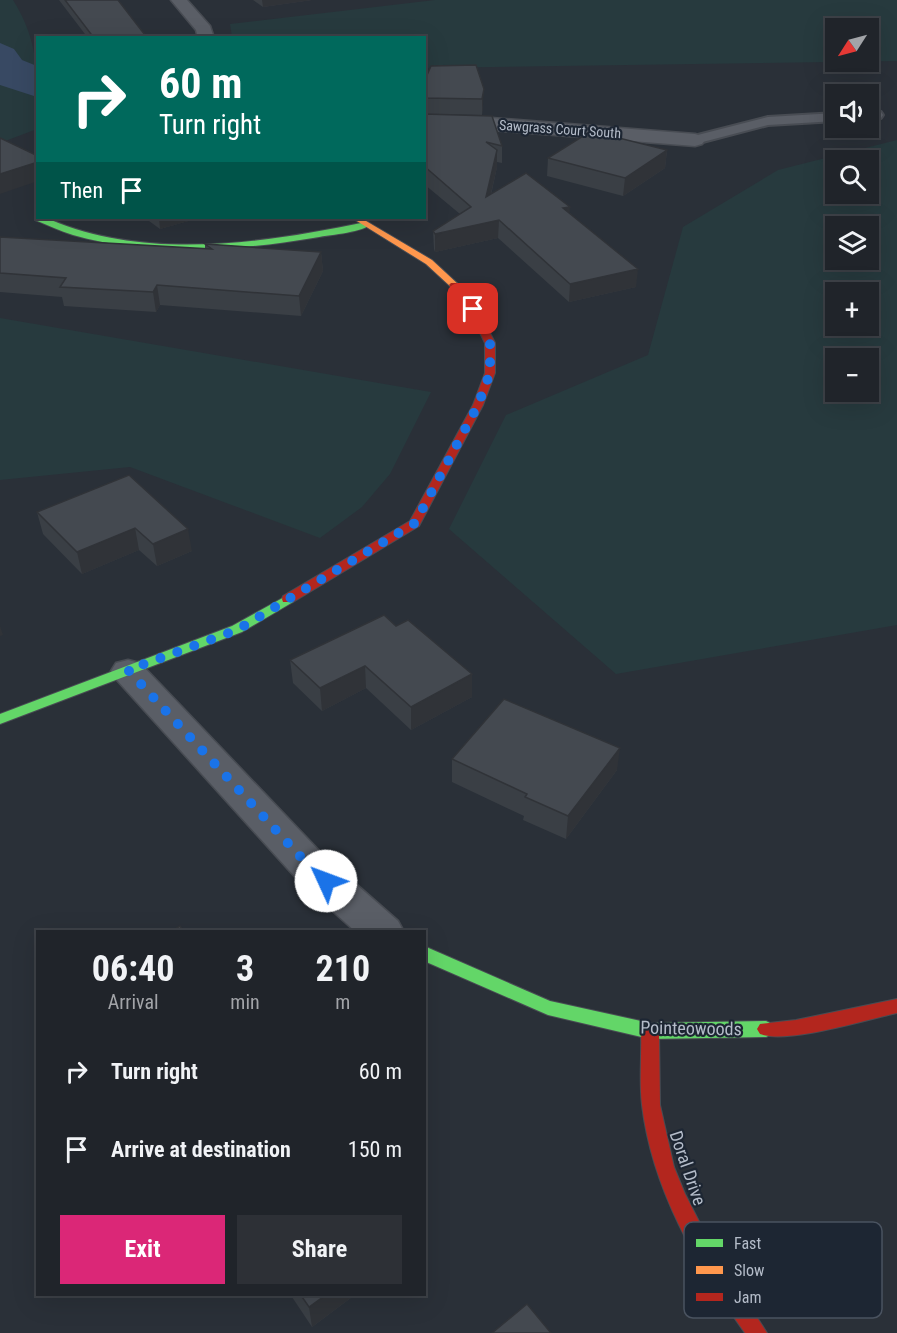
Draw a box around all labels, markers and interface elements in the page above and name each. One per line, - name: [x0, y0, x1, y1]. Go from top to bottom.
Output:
- north arrow: [825, 18, 879, 72]
- map controls: [825, 18, 879, 402]
- text: 60 m: [159, 59, 242, 108]
- icon: right: [60, 60, 138, 138]
- button: sound: [825, 84, 879, 138]
- text: Turn right: [159, 109, 261, 141]
- street label: Sawgrass Court South: [498, 117, 622, 141]
- button: search: [825, 150, 879, 204]
- icon: arrive: [115, 174, 148, 207]
- text: Then: [60, 178, 103, 203]
- button: layers: [825, 216, 879, 270]
- button: +: [825, 282, 879, 336]
- pin: [447, 283, 498, 334]
- icon: arrive: [456, 292, 489, 325]
- button: −: [825, 348, 879, 402]
- position arrow: [294, 849, 358, 913]
- text: 06:40: [92, 948, 174, 990]
- text: 3: [236, 948, 254, 990]
- text: 210: [316, 948, 370, 990]
- text: Arrival: [108, 990, 159, 1014]
- text: min: [230, 990, 260, 1014]
- text: m: [335, 990, 350, 1014]
- street label: Pointeowoods: [640, 1017, 742, 1039]
- icon: right: [60, 1055, 93, 1088]
- text: Turn right: [111, 1059, 198, 1084]
- text: 60 m: [359, 1059, 402, 1084]
- street label: Doral Drive: [665, 1128, 711, 1208]
- icon: arrive: [60, 1133, 93, 1166]
- text: Arrive at destination: [111, 1137, 291, 1162]
- text: 150 m: [348, 1137, 402, 1162]
- button: Exit: [60, 1215, 225, 1284]
- button: Share: [237, 1215, 402, 1284]
- legend: [684, 1222, 882, 1318]
- text: Fast: [734, 1234, 761, 1253]
- text: Slow: [734, 1261, 764, 1280]
- text: Jam: [734, 1288, 761, 1307]

